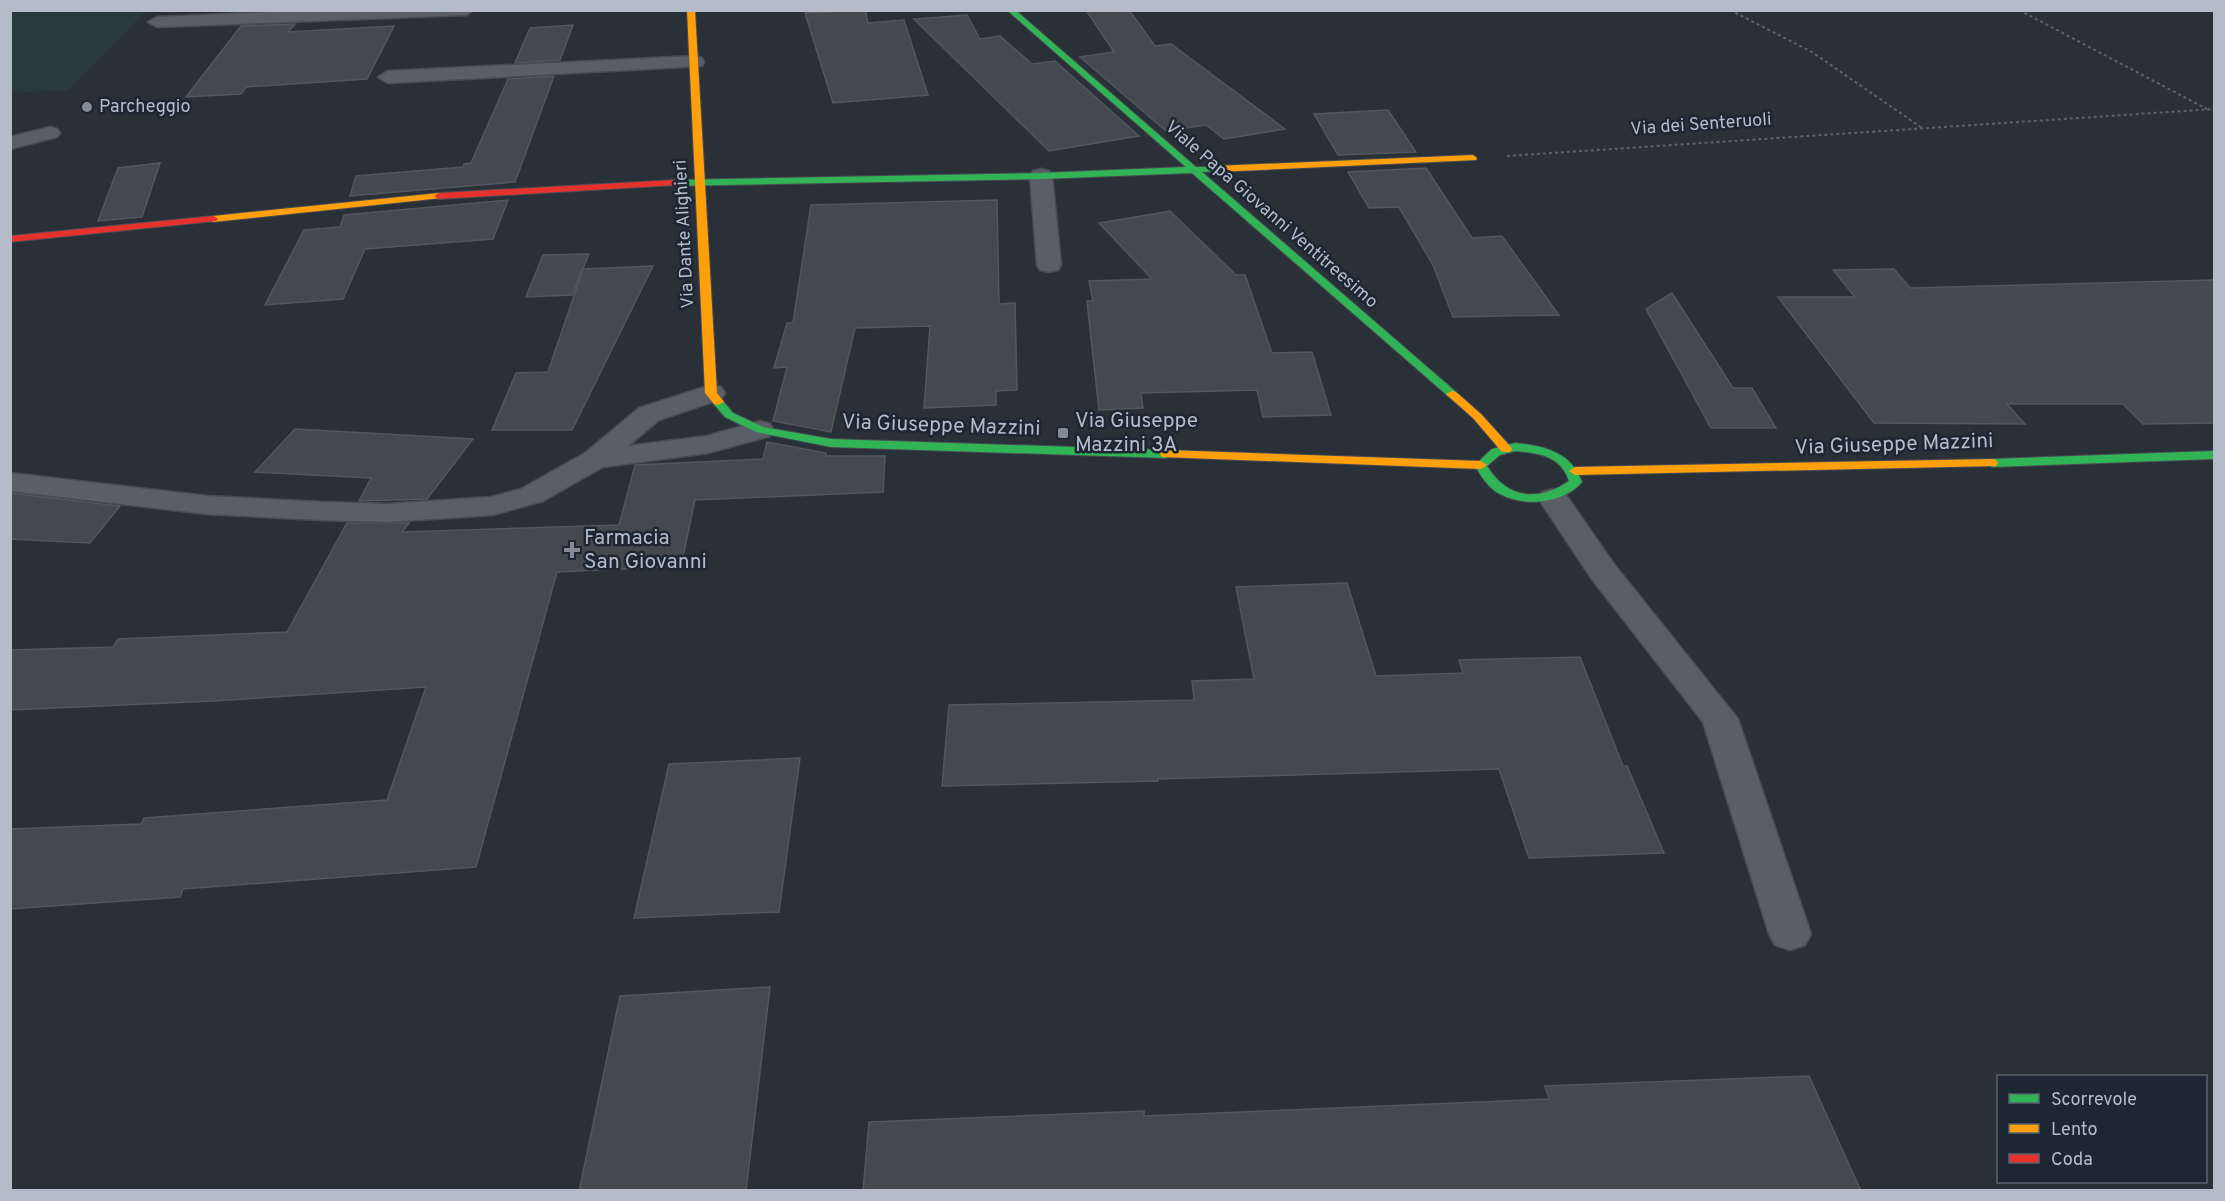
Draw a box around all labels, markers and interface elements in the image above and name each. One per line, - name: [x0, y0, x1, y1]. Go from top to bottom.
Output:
- place label: Parcheggio: [99, 96, 190, 119]
- marker: Parcheggio: [80, 100, 94, 114]
- street label: Via dei Senteruoli: [1630, 109, 1772, 141]
- street label: Viale Papa Giovanni Ventitreesimo: [1160, 116, 1382, 314]
- street label: Via Dante Alighieri: [670, 159, 700, 309]
- place label: Via Giuseppe Mazzini 3A: [1075, 408, 1198, 459]
- street label: Via Giuseppe Mazzini: [841, 409, 1041, 443]
- marker: Via Giuseppe Mazzini 3A: [1056, 426, 1070, 440]
- street label: Via Giuseppe Mazzini: [1794, 428, 1994, 462]
- place label: Farmacia San Giovanni: [584, 525, 707, 576]
- marker: Farmacia San Giovanni: [565, 543, 579, 557]
- legend: [1997, 1075, 2207, 1183]
- text: Scorrevole: [2051, 1089, 2137, 1112]
- text: Lento: [2051, 1119, 2097, 1142]
- text: Coda: [2051, 1149, 2093, 1172]

